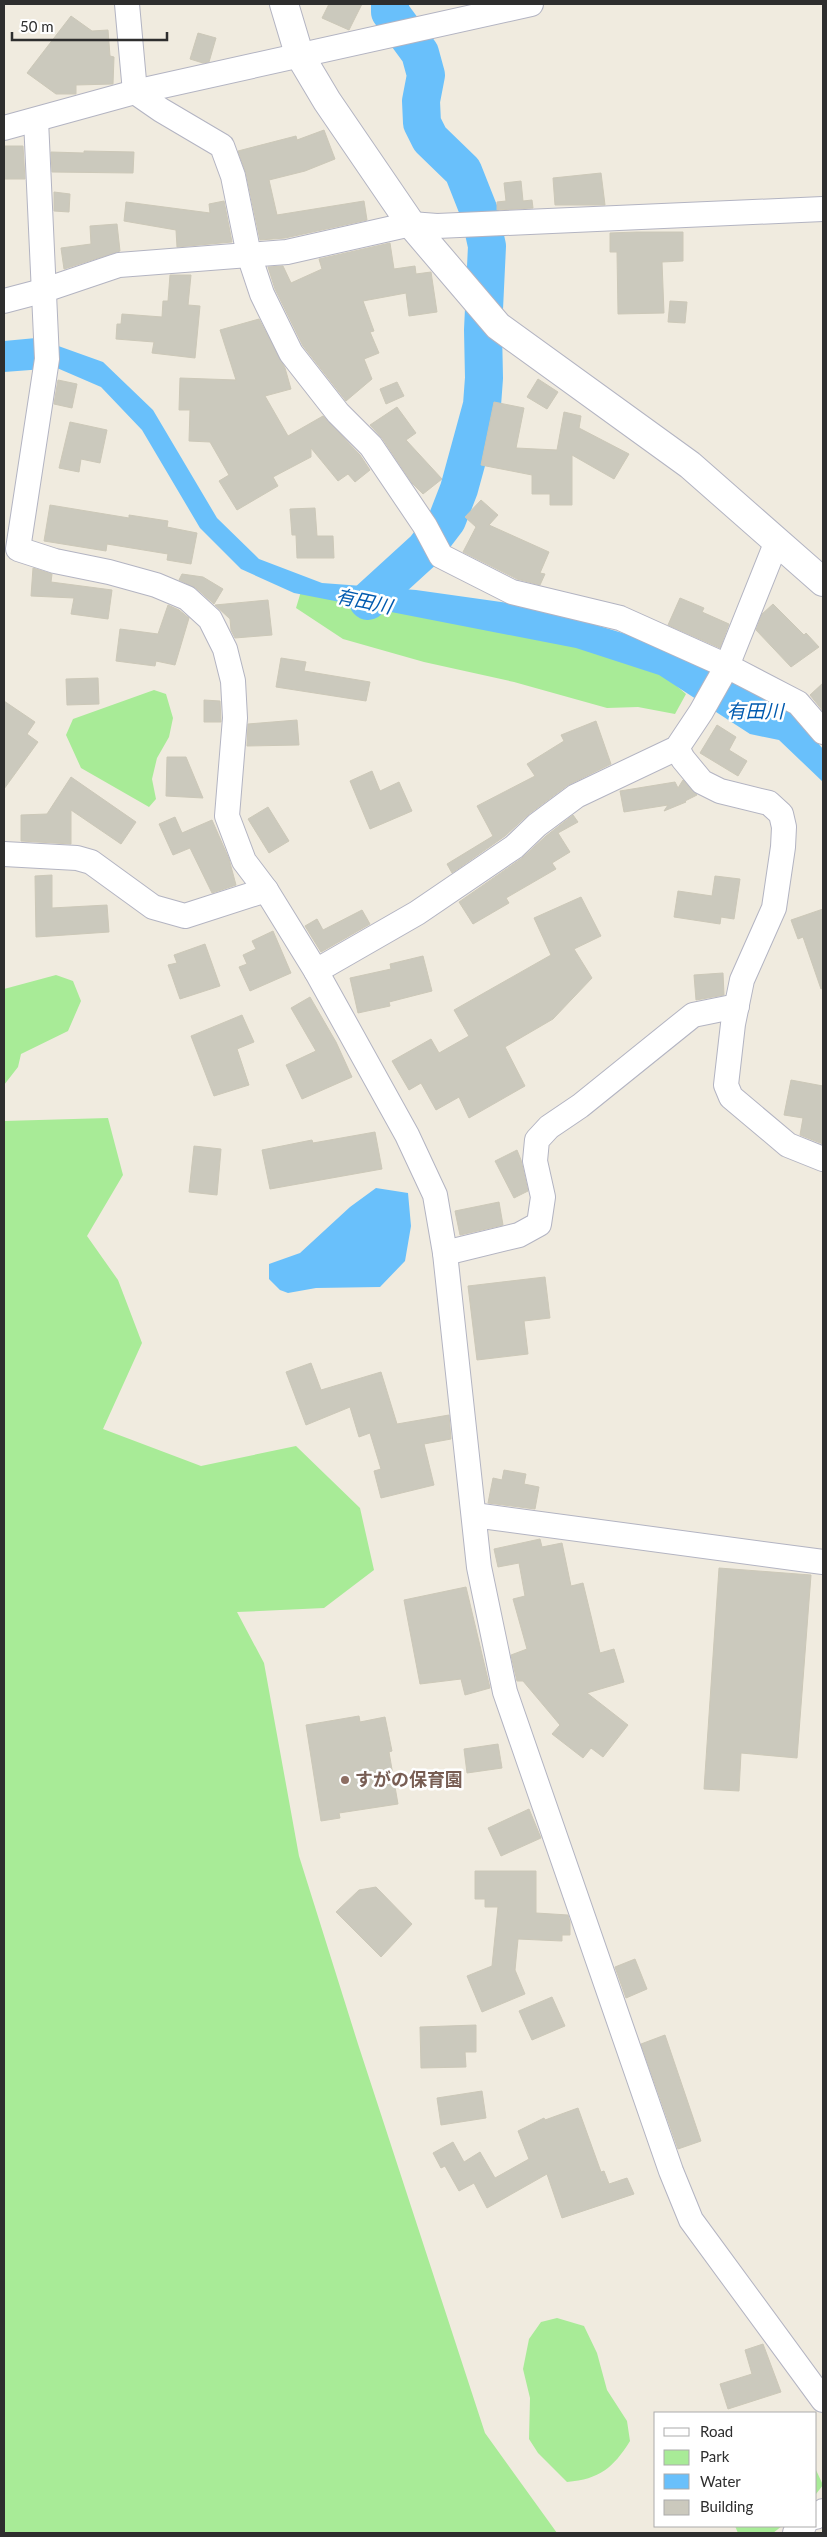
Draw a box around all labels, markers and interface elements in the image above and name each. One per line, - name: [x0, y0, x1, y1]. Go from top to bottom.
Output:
- scale bar: [12, 10, 168, 42]
- text: 50 m: [20, 17, 54, 35]
- water label: 有田川: [334, 583, 396, 618]
- water label: 有田川: [726, 699, 785, 722]
- place label: すがの保育園: [355, 1768, 463, 1790]
- marker: すがの保育園: [339, 1774, 351, 1786]
- legend: [654, 2412, 817, 2527]
- text: Road: [700, 2422, 733, 2440]
- text: Park: [700, 2447, 730, 2465]
- text: Water: [700, 2472, 741, 2490]
- text: Building: [700, 2497, 753, 2515]

